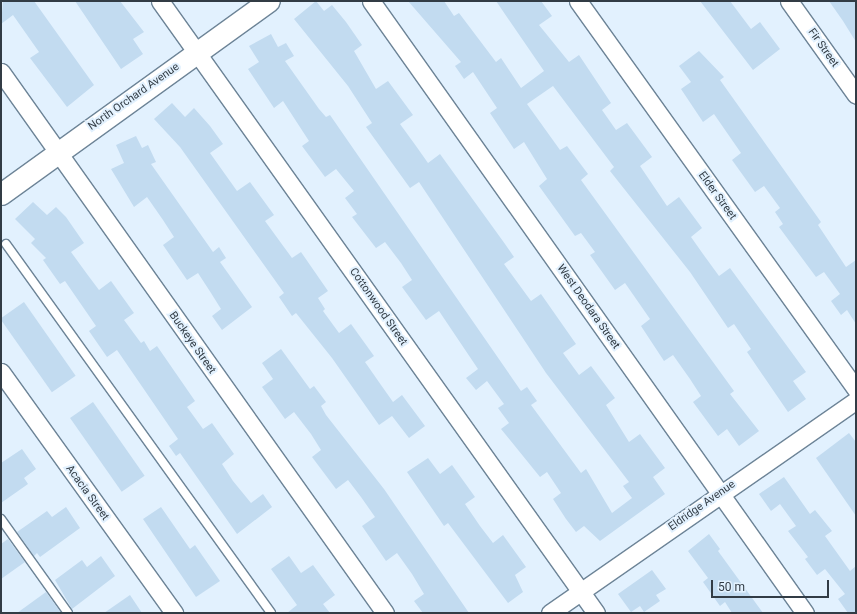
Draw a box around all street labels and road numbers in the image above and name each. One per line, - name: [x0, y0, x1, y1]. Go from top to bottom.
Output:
- street label: Fir Street: [805, 26, 841, 70]
- street label: North Orchard Avenue: [86, 61, 182, 133]
- street label: Elder Street: [695, 169, 739, 223]
- street label: West Deodara Street: [554, 262, 622, 352]
- street label: Cottonwood Street: [346, 266, 410, 348]
- street label: Buckeye Street: [166, 309, 218, 377]
- street label: Acacia Street: [63, 463, 111, 523]
- street label: Eldridge Avenue: [666, 478, 738, 534]

